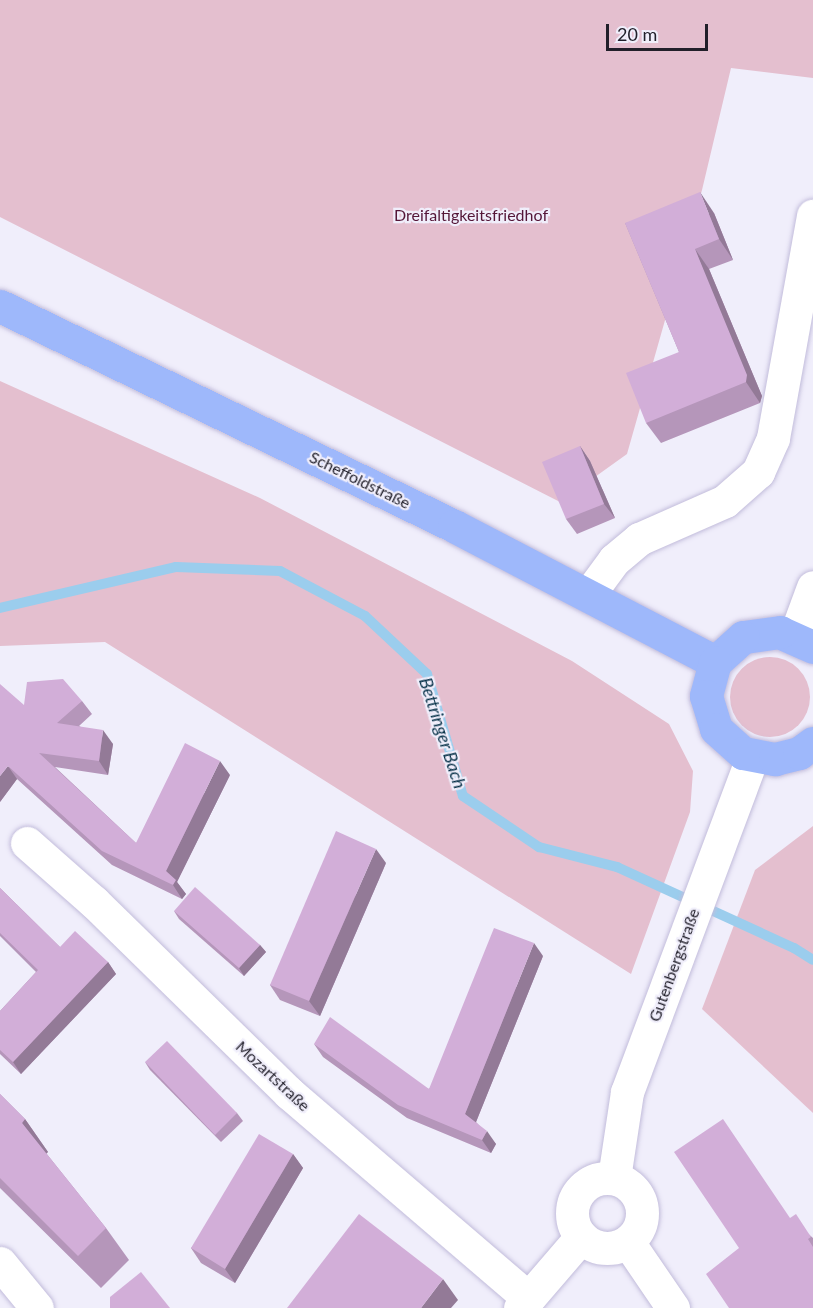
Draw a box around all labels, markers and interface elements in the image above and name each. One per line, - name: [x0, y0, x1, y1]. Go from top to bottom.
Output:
- scale bar: [609, 12, 711, 50]
- text: 20 m: [617, 23, 657, 45]
- park label: Dreifaltigkeitsfriedhof: [394, 205, 548, 225]
- street label: Scheffoldstraße: [306, 447, 414, 513]
- water label: Bettringer Bach: [415, 675, 471, 791]
- street label: Gutenbergstraße: [645, 906, 703, 1024]
- street label: Mozartstraße: [232, 1037, 314, 1115]

